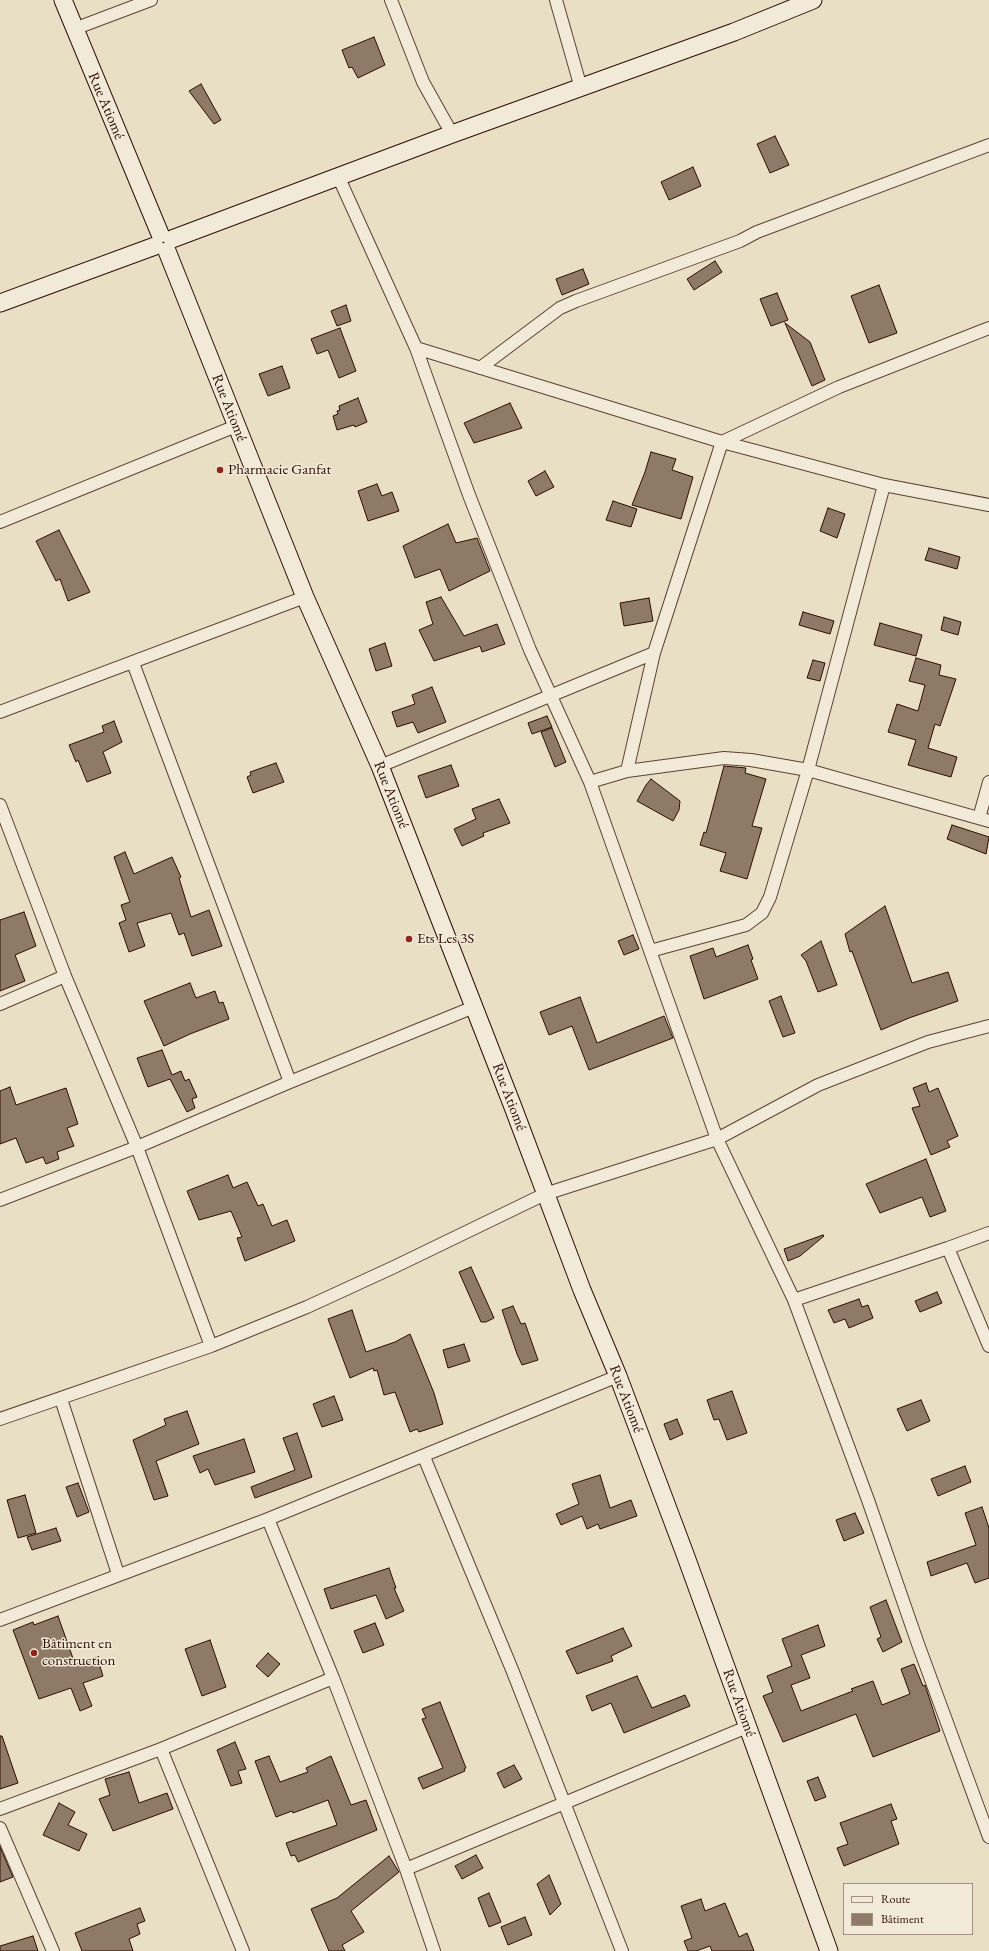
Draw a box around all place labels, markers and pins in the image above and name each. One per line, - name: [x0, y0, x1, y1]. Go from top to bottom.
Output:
- place label: Pharmacie Ganfat: [228, 461, 331, 479]
- marker: Pharmacie Ganfat: [215, 465, 225, 475]
- place label: Ets Les 3S: [417, 930, 474, 948]
- marker: Ets Les 3S: [404, 934, 414, 944]
- place label: Bâtiment en construction: [42, 1635, 115, 1670]
- marker: Bâtiment en construction: [29, 1648, 39, 1658]

